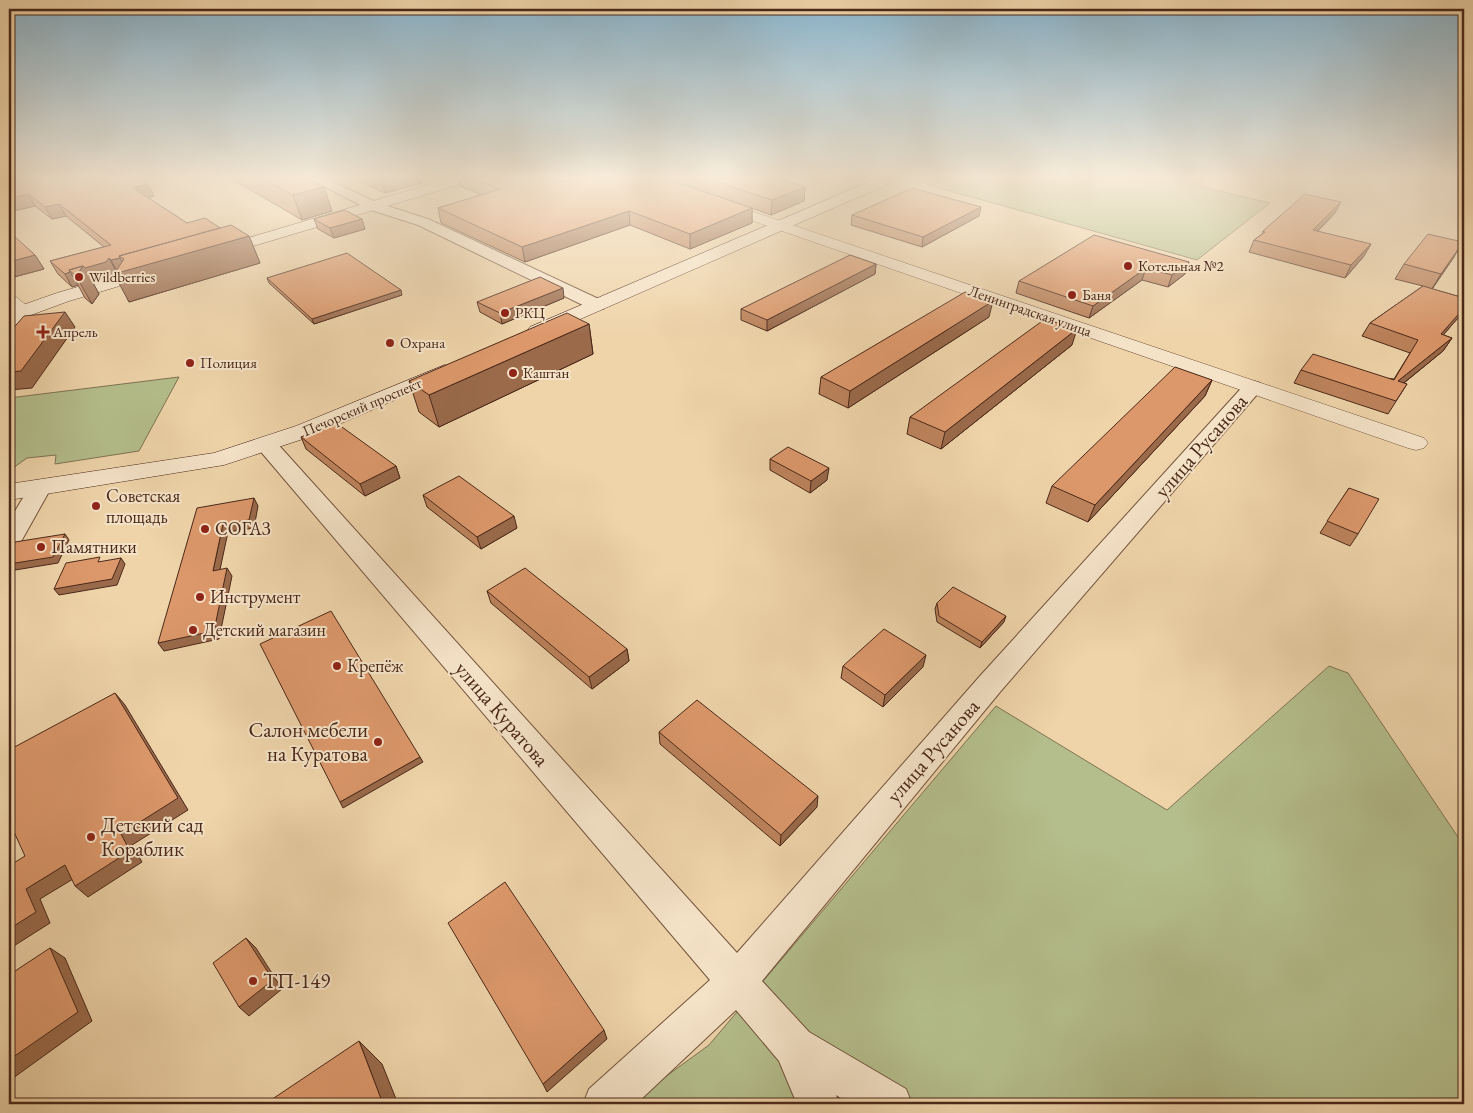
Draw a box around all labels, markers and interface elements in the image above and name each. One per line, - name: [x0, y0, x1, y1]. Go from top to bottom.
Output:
- place label: Котельная №2: [1138, 256, 1225, 275]
- marker: Котельная №2: [1122, 260, 1134, 272]
- place label: Wildberries: [89, 267, 155, 286]
- marker: Wildberries: [73, 271, 85, 283]
- street label: Ленинградская улица: [966, 281, 1094, 341]
- place label: Баня: [1082, 285, 1112, 304]
- marker: Баня: [1066, 289, 1078, 301]
- place label: РКЦ: [515, 303, 545, 322]
- marker: РКЦ: [499, 307, 511, 319]
- place label: Апрель: [52, 322, 98, 341]
- marker: Апрель: [37, 326, 49, 338]
- place label: Охрана: [400, 333, 445, 352]
- marker: Охрана: [384, 337, 396, 349]
- place label: Полиция: [200, 353, 257, 372]
- marker: Полиция: [184, 357, 196, 369]
- place label: Каштан: [523, 363, 569, 382]
- marker: Каштан: [507, 367, 519, 379]
- street label: Печорский проспект: [299, 373, 424, 440]
- street label: улица Русанова: [1148, 388, 1253, 503]
- place label: Советская площадь: [106, 484, 180, 528]
- marker: Советская площадь: [90, 500, 102, 512]
- place label: СОГАЗ: [215, 517, 271, 540]
- marker: СОГАЗ: [199, 523, 211, 535]
- place label: Памятники: [51, 535, 137, 558]
- marker: Памятники: [35, 541, 47, 553]
- place label: Инструмент: [210, 585, 301, 608]
- marker: Инструмент: [194, 591, 206, 603]
- place label: Детский магазин: [203, 618, 326, 641]
- marker: Детский магазин: [187, 624, 199, 636]
- place label: Крепёж: [347, 654, 404, 677]
- street label: улица Куратова: [449, 656, 556, 772]
- marker: Крепёж: [331, 660, 343, 672]
- street label: улица Русанова: [880, 693, 985, 808]
- place label: Салон мебели на Куратова: [248, 716, 369, 767]
- marker: Салон мебели на Куратова: [372, 736, 384, 748]
- place label: Детский сад Кораблик: [101, 811, 204, 862]
- marker: Детский сад Кораблик: [85, 831, 97, 843]
- place label: ТП-149: [263, 967, 330, 994]
- marker: ТП-149: [247, 975, 259, 987]

